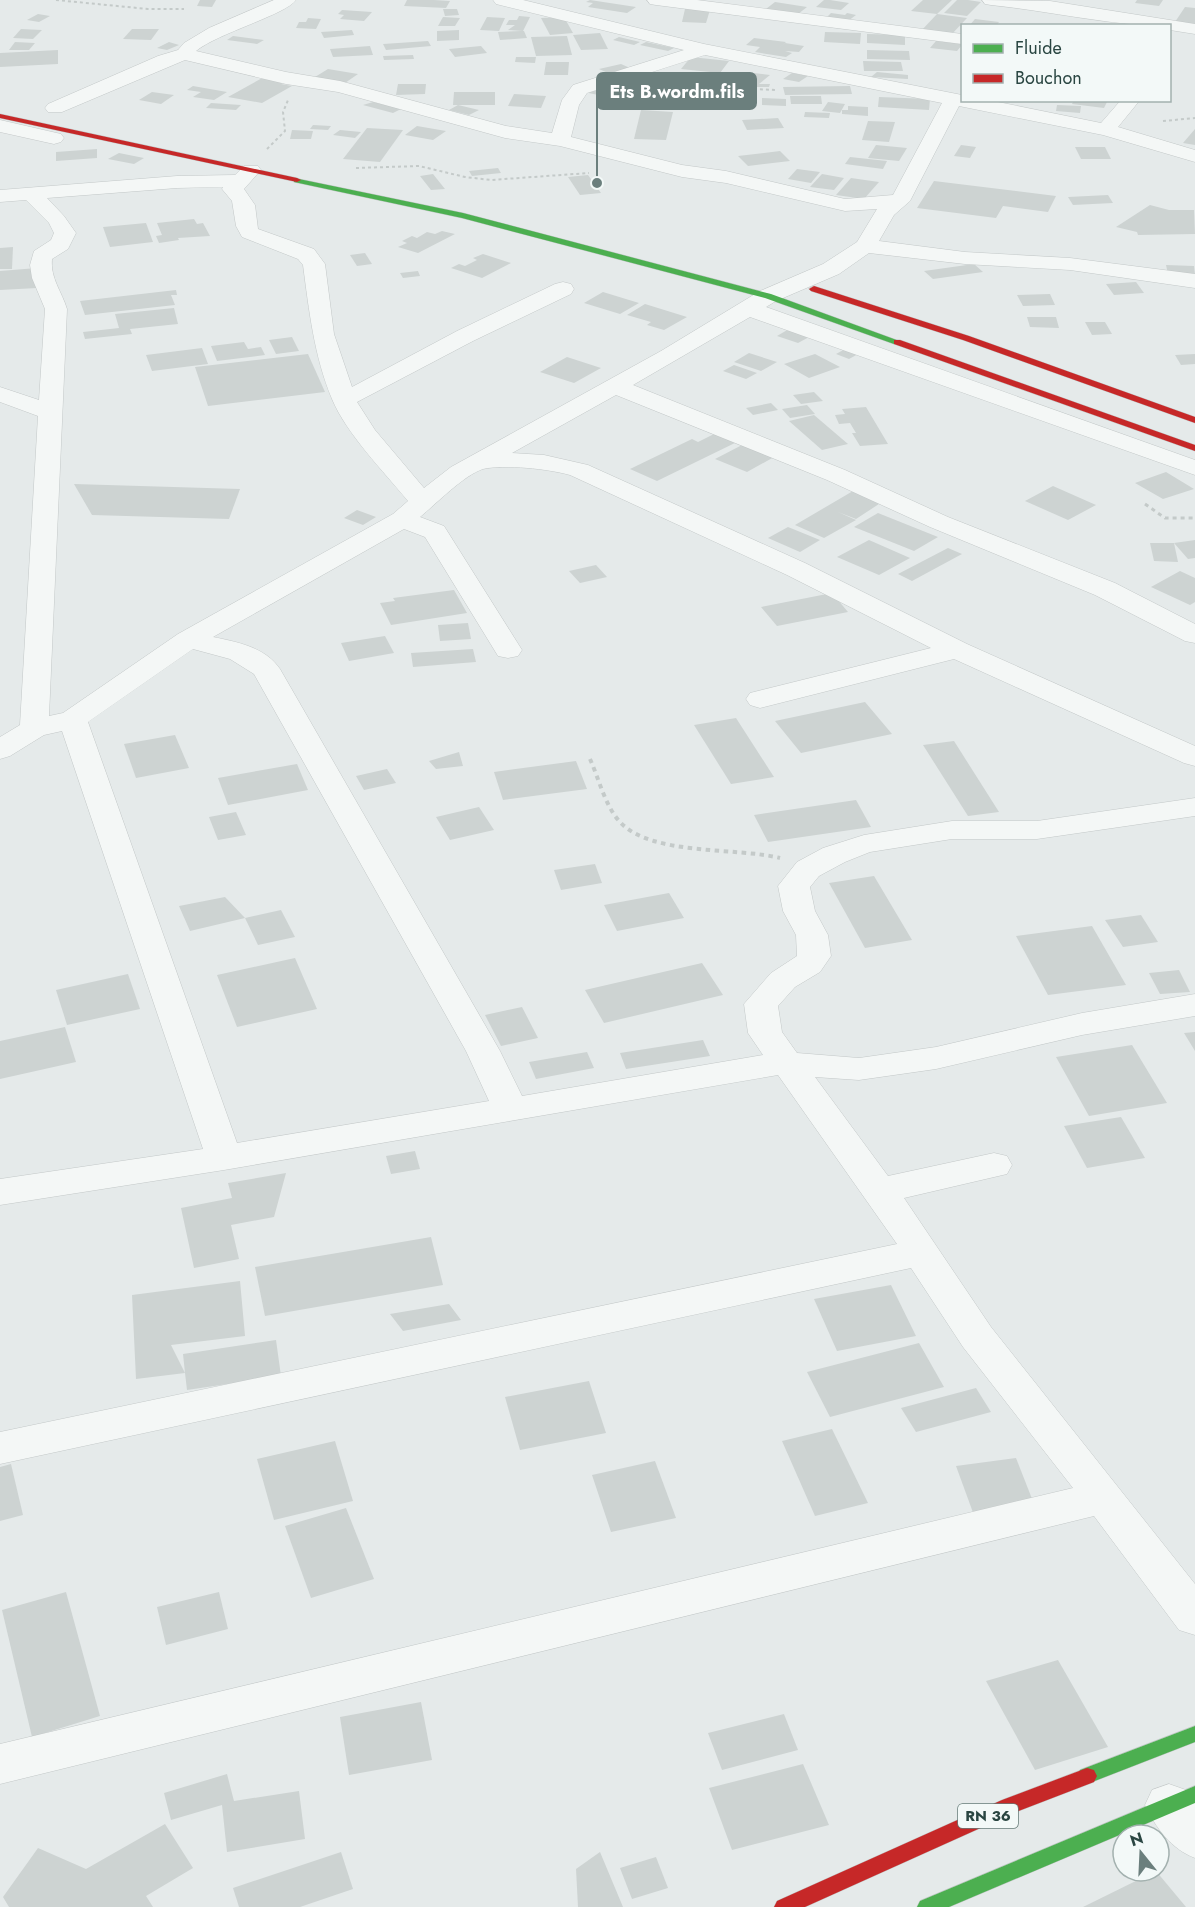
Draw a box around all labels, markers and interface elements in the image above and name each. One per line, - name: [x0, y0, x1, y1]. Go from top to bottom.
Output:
- legend: [961, 24, 1171, 102]
- text: Fluide: [1015, 35, 1062, 61]
- text: Bouchon: [1015, 65, 1082, 91]
- callout: Ets B.wordm.fils: [597, 73, 756, 109]
- text: Ets B.wordm.fils: [610, 79, 745, 105]
- road number: RN 36: [958, 1804, 1018, 1828]
- north arrow: [1111, 1823, 1171, 1883]
- text: N: [1127, 1826, 1146, 1852]

